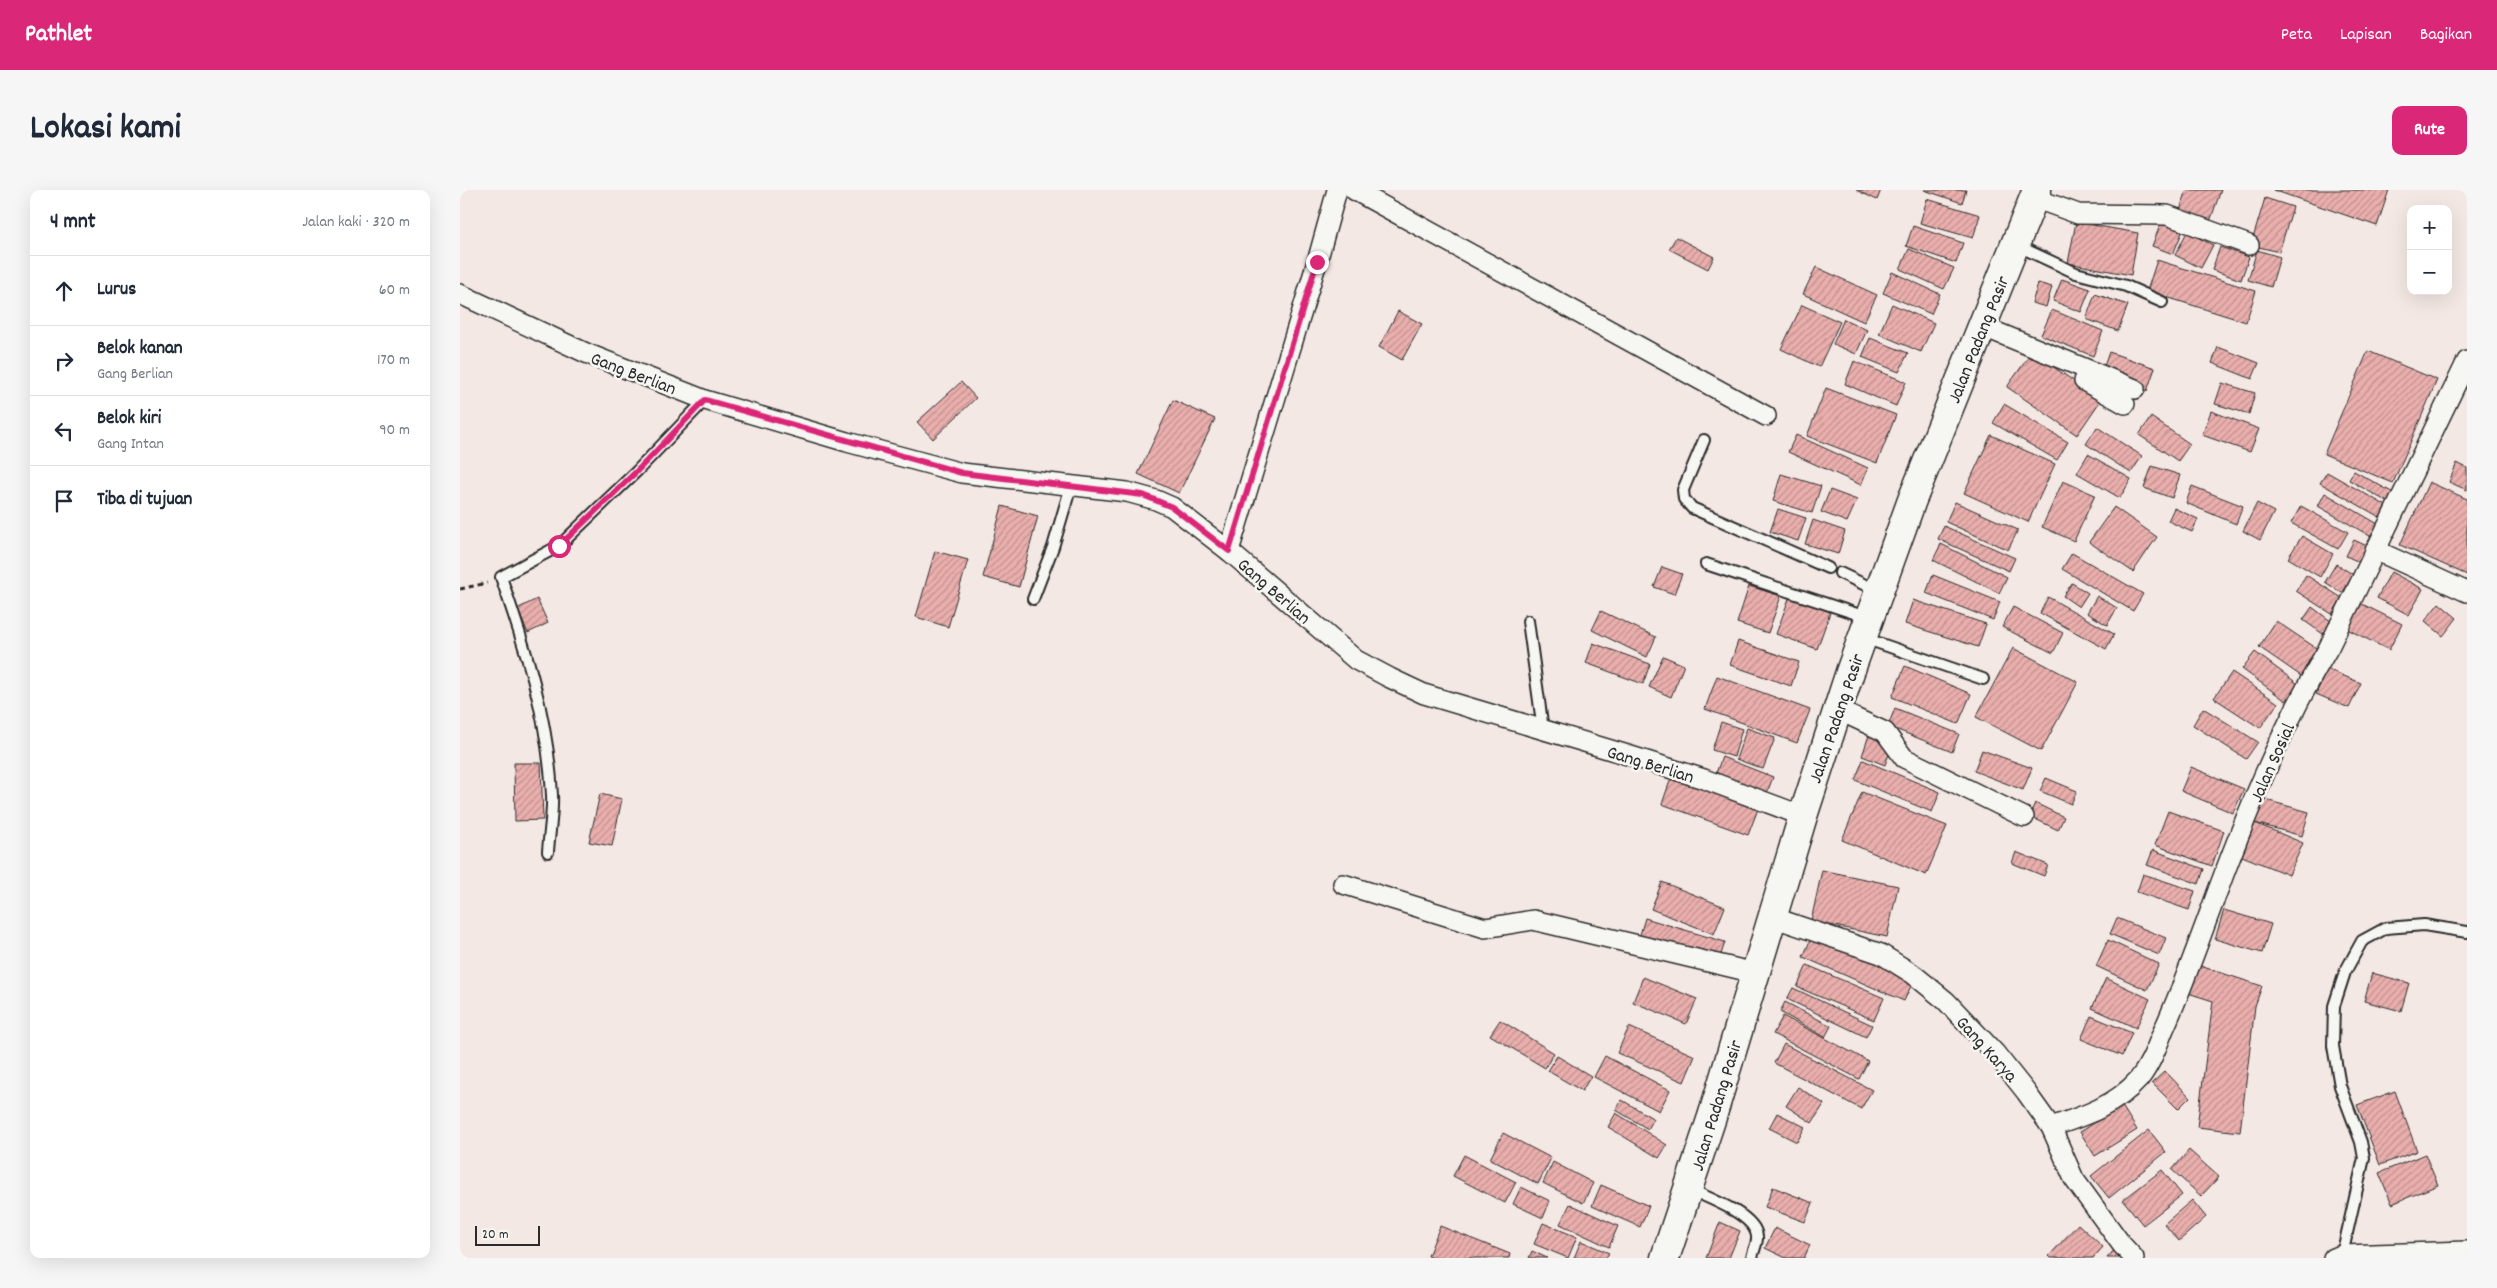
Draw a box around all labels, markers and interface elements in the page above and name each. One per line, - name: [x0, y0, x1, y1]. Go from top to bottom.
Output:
- text: Pathlet: [25, 18, 92, 52]
- text: Peta: [2281, 23, 2312, 48]
- text: Lapisan: [2340, 23, 2392, 48]
- text: Bagikan: [2420, 23, 2472, 48]
- text: Lokasi kami: [30, 105, 181, 155]
- button: Rute: [2392, 106, 2467, 155]
- map controls: [2407, 205, 2452, 295]
- button: +: [2407, 205, 2452, 250]
- text: 4 mnt: [50, 208, 95, 238]
- text: Jalan kaki · 320 m: [302, 211, 410, 234]
- button: −: [2407, 250, 2452, 295]
- route end: [1306, 251, 1329, 274]
- street label: Jalan Padang Pasir: [1942, 273, 2018, 408]
- icon: ahead: [50, 277, 78, 305]
- text: Lurus: [97, 277, 136, 304]
- text: 60 m: [379, 279, 410, 302]
- text: Belok kanan: [97, 336, 183, 363]
- icon: right: [50, 347, 78, 375]
- street label: Gang Berlian: [586, 347, 680, 404]
- text: 170 m: [377, 349, 410, 372]
- text: Gang Berlian: [97, 363, 173, 386]
- text: Belok kiri: [97, 406, 161, 433]
- icon: left: [50, 417, 78, 445]
- text: 90 m: [379, 419, 410, 442]
- text: Gang Intan: [97, 433, 164, 456]
- icon: arrive: [50, 487, 78, 515]
- text: Tiba di tujuan: [97, 487, 192, 514]
- route start: [548, 535, 571, 558]
- street label: Gang Berlian: [1230, 553, 1316, 632]
- street label: Jalan Padang Pasir: [1804, 651, 1873, 787]
- street label: Jalan Sosial: [2245, 719, 2304, 807]
- street label: Gang Berlian: [1603, 740, 1697, 792]
- street label: Gang Karya: [1948, 1011, 2023, 1090]
- street label: Jalan Padang Pasir: [1686, 1037, 1751, 1175]
- scale bar: [475, 1223, 540, 1246]
- text: 20 m: [482, 1225, 509, 1245]

